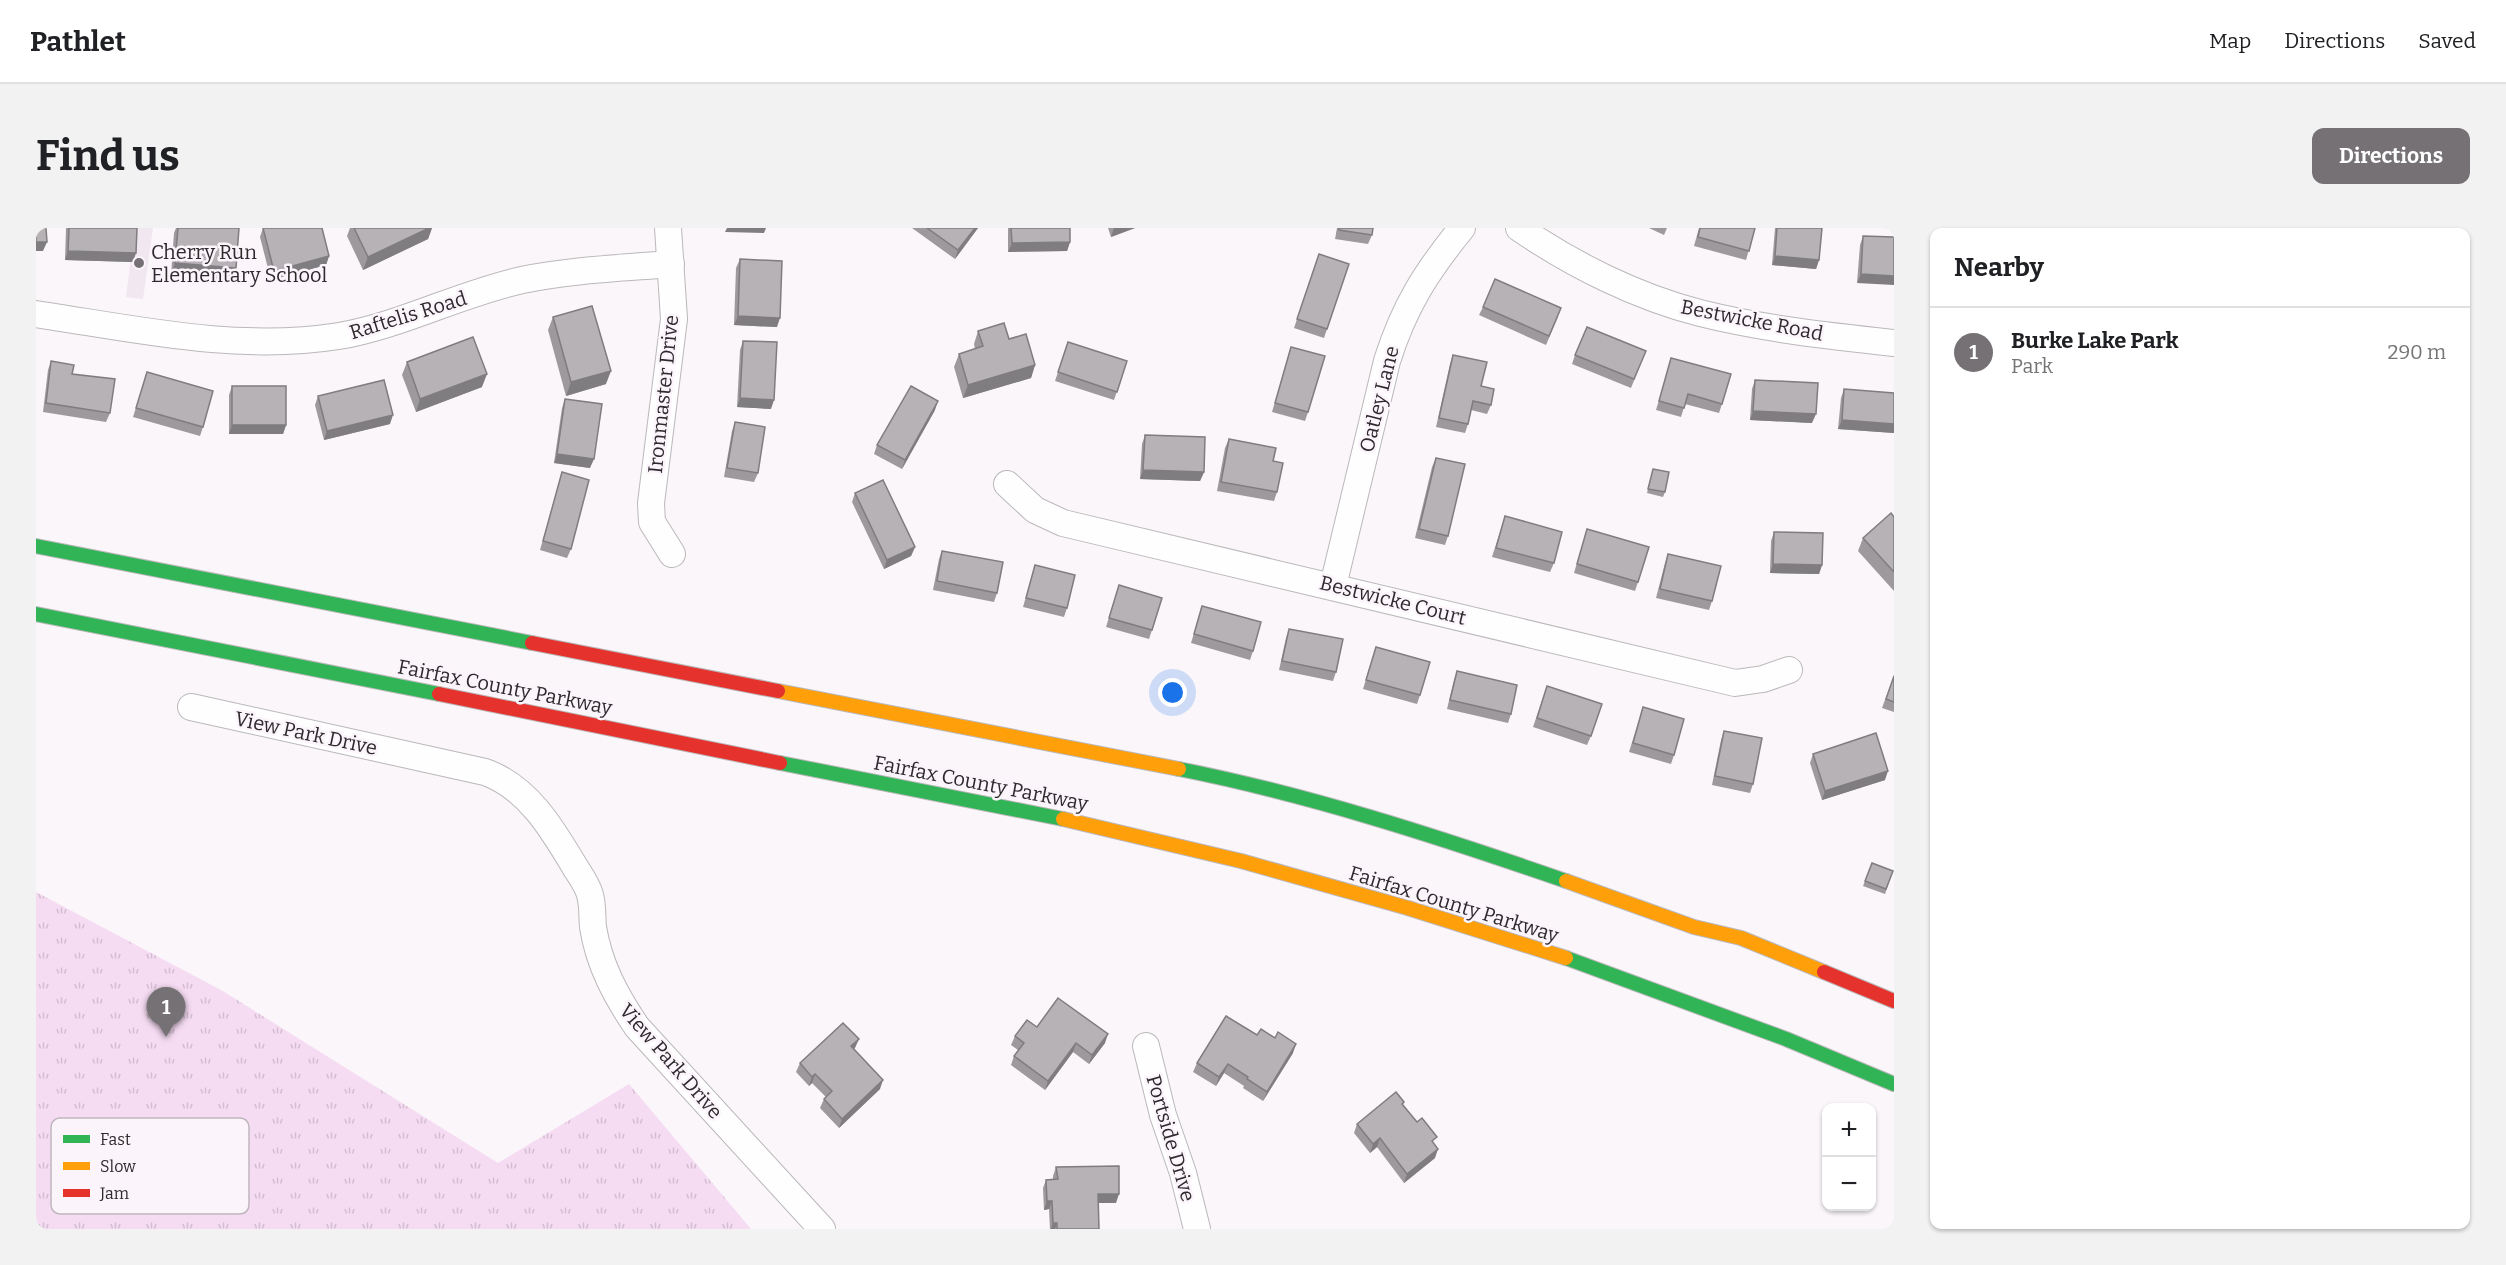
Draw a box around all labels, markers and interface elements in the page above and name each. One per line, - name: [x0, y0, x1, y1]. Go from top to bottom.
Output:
- text: Pathlet: [30, 25, 126, 58]
- text: Map: [2209, 28, 2251, 54]
- text: Directions: [2284, 28, 2385, 54]
- text: Saved: [2418, 28, 2476, 54]
- button: Directions: [2312, 128, 2470, 184]
- text: Find us: [36, 131, 180, 181]
- place label: Cherry Run Elementary School: [151, 240, 328, 287]
- text: Nearby: [1954, 252, 2044, 283]
- marker: Cherry Run Elementary School: [132, 256, 146, 270]
- street label: Raftelis Road: [347, 286, 470, 344]
- street label: Bestwicke Road: [1679, 294, 1825, 346]
- street label: Ironmaster Drive: [643, 314, 683, 474]
- text: Burke Lake Park: [2011, 327, 2179, 354]
- text: 1: [1969, 340, 1978, 364]
- text: 290 m: [2388, 340, 2446, 364]
- street label: Oatley Lane: [1354, 343, 1404, 455]
- text: Park: [2011, 354, 2053, 378]
- street label: Bestwicke Court: [1317, 570, 1469, 630]
- street label: Fairfax County Parkway: [396, 654, 615, 720]
- your location: [1158, 678, 1187, 707]
- street label: View Park Drive: [233, 706, 379, 760]
- street label: Fairfax County Parkway: [872, 750, 1091, 816]
- street label: Fairfax County Parkway: [1346, 861, 1562, 947]
- pin: 1: [146, 988, 186, 1037]
- street label: View Park Drive: [614, 998, 728, 1124]
- street label: Portside Drive: [1141, 1072, 1201, 1204]
- map controls: [1822, 1103, 1876, 1211]
- button: +: [1822, 1103, 1876, 1157]
- legend: [51, 1118, 249, 1214]
- text: Fast: [100, 1130, 131, 1149]
- text: Slow: [100, 1157, 136, 1176]
- button: −: [1822, 1157, 1876, 1211]
- text: Jam: [99, 1184, 129, 1203]

